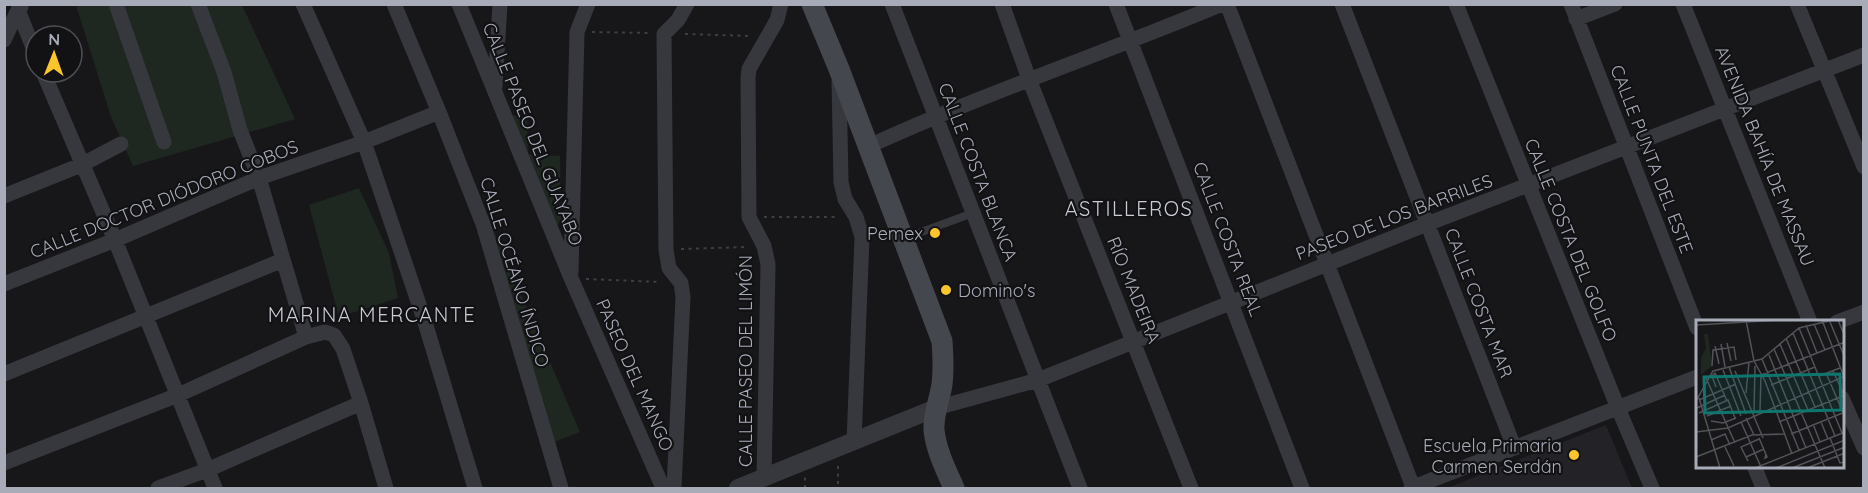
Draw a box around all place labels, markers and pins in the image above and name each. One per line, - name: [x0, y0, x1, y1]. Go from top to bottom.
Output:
- place label: Pemex: [867, 222, 923, 245]
- marker: Pemex: [928, 226, 942, 240]
- place label: Domino's: [958, 279, 1035, 302]
- marker: Domino's: [939, 283, 953, 297]
- place label: Escuela Primaria Carmen Serdán: [1423, 434, 1562, 478]
- marker: Escuela Primaria Carmen Serdán: [1567, 448, 1581, 462]

